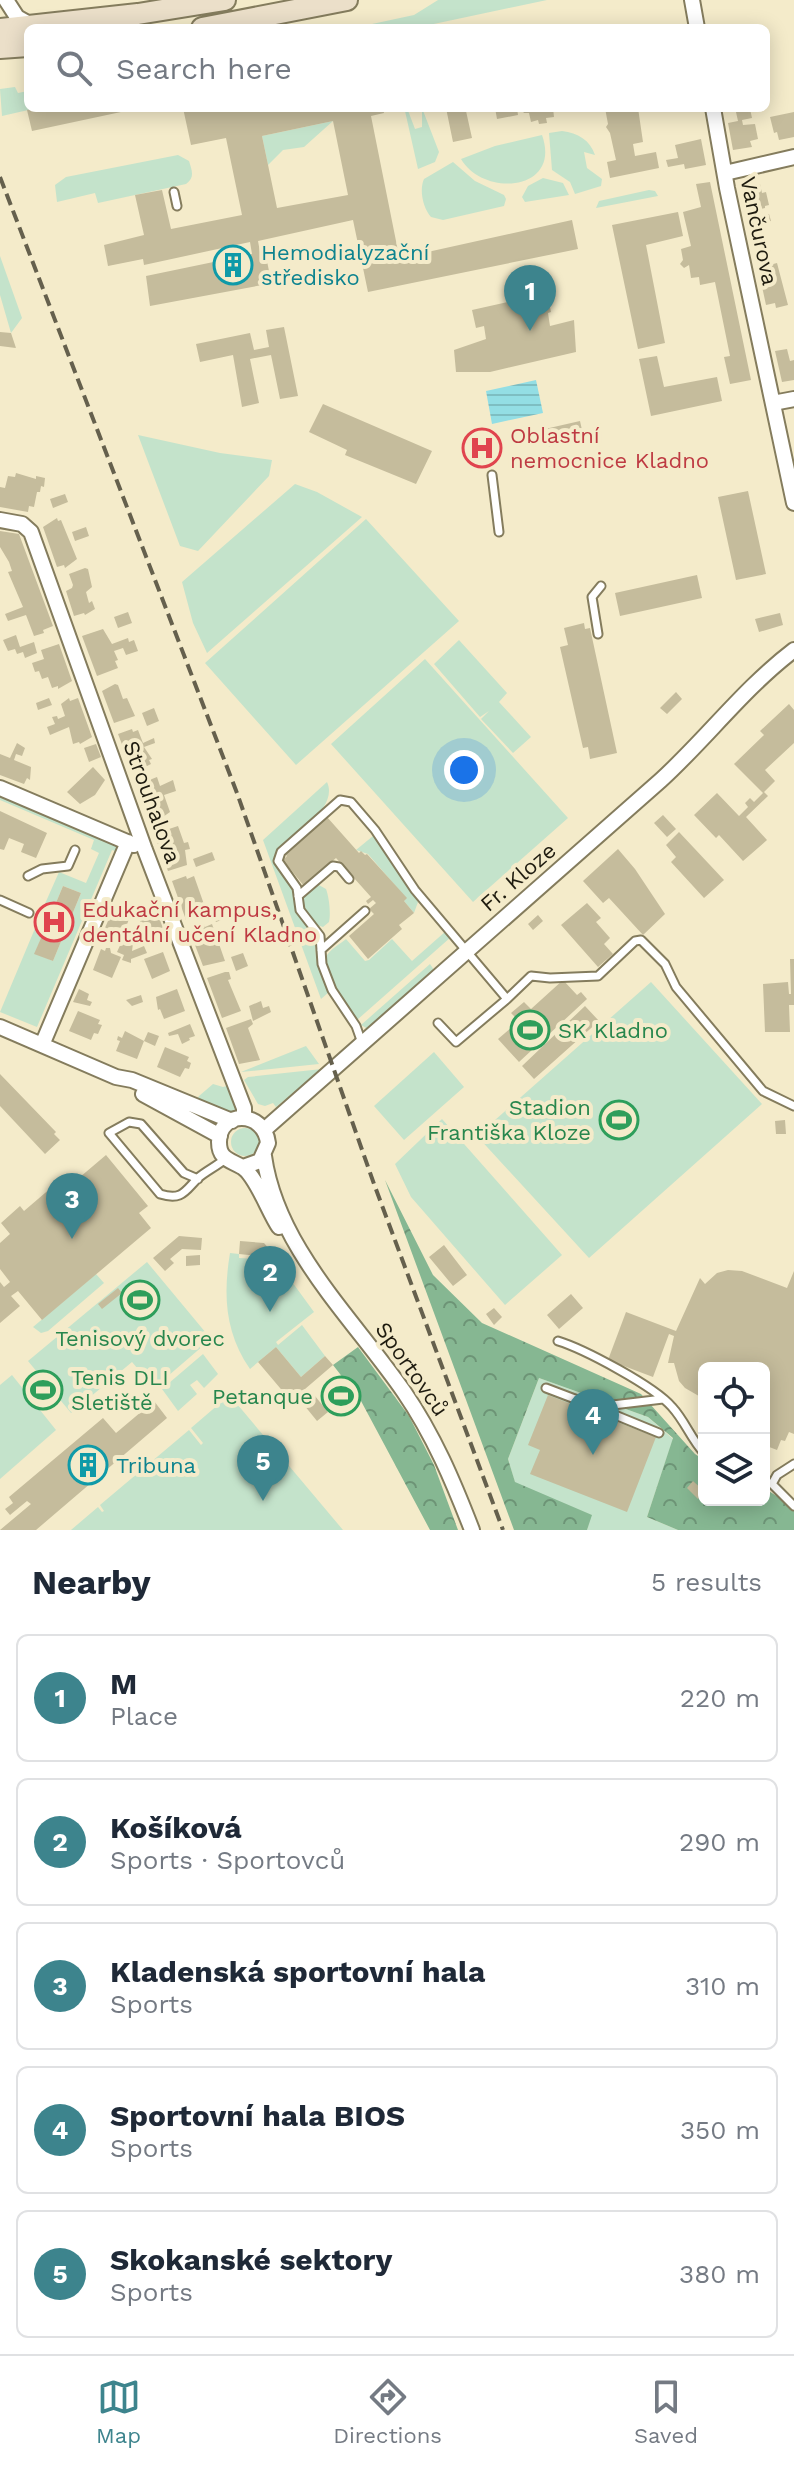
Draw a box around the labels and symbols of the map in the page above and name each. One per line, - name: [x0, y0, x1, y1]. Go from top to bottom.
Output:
- street label: Vančurova: [735, 174, 783, 288]
- place label: Hemodialyzační středisko: [261, 240, 430, 290]
- building icon: Hemodialyzační středisko: [212, 244, 254, 286]
- pin: 1: [504, 265, 556, 331]
- place label: Oblastní nemocnice Kladno: [510, 423, 709, 473]
- hospital icon: Oblastní nemocnice Kladno: [461, 427, 503, 469]
- street label: Strouhalova: [118, 737, 186, 867]
- your location: [444, 750, 484, 790]
- street label: Fr. Kloze: [475, 838, 561, 916]
- place label: Edukační kampus, dentální učení Kladno: [82, 897, 317, 947]
- hospital icon: Edukační kampus, dentální učení Kladno: [33, 901, 75, 943]
- sports icon: SK Kladno: [509, 1009, 551, 1051]
- place label: SK Kladno: [558, 1018, 668, 1043]
- place label: Stadion Františka Kloze: [427, 1095, 591, 1145]
- sports icon: Stadion Františka Kloze: [598, 1099, 640, 1141]
- pin: 3: [46, 1173, 98, 1239]
- pin: 2: [244, 1246, 296, 1312]
- sports icon: Tenisový dvorec: [119, 1279, 161, 1321]
- street label: Sportovců: [370, 1317, 454, 1421]
- place label: Tenisový dvorec: [55, 1326, 225, 1351]
- place label: Tenis DLI Sletiště: [71, 1365, 169, 1415]
- sports icon: Tenis DLI Sletiště: [22, 1369, 64, 1411]
- sports icon: Petanque: [320, 1375, 362, 1417]
- place label: Petanque: [212, 1384, 313, 1409]
- pin: 4: [567, 1389, 619, 1455]
- pin: 5: [237, 1435, 289, 1501]
- building icon: Tribuna: [67, 1444, 109, 1486]
- place label: Tribuna: [116, 1453, 196, 1478]

